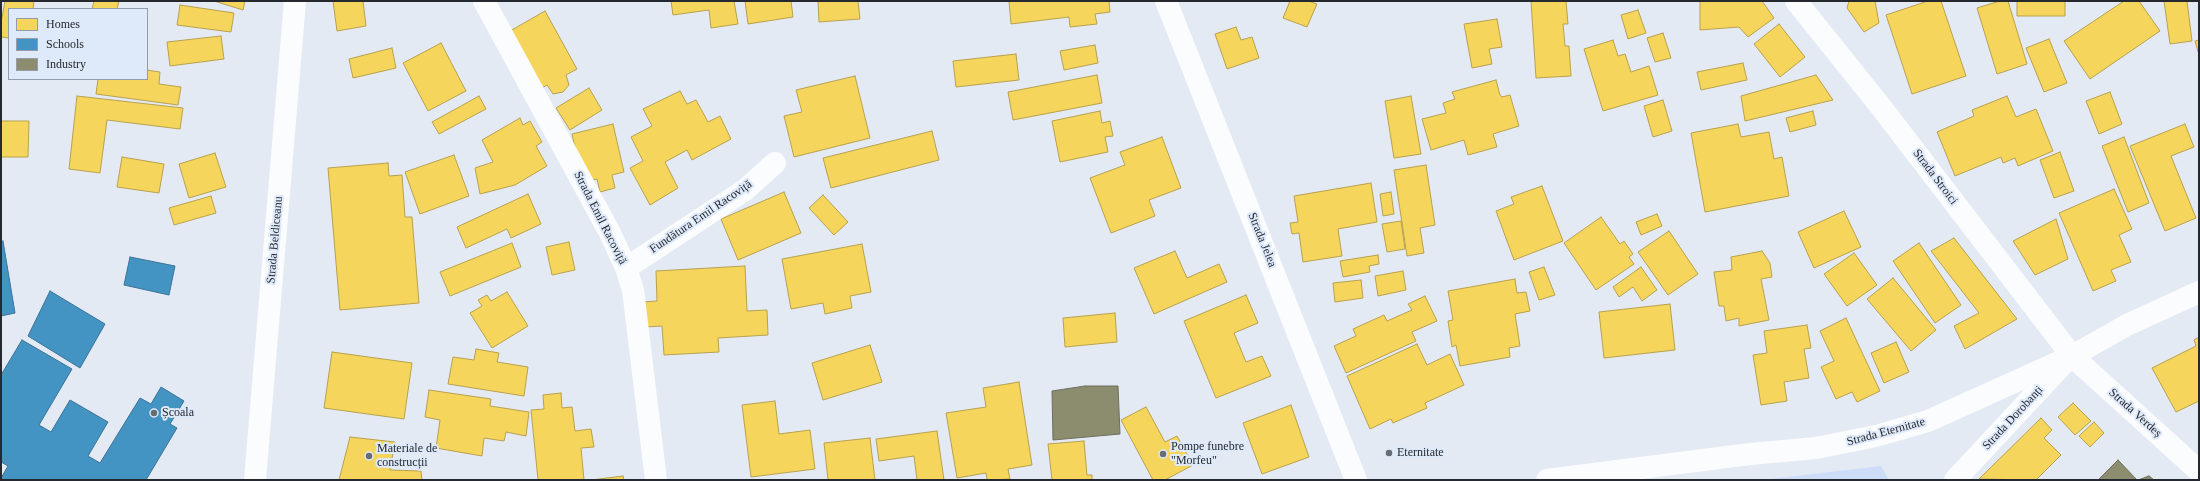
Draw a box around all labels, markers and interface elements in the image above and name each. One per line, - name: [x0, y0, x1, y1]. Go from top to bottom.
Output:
- legend: [8, 8, 148, 80]
- text: Homes: [46, 17, 80, 31]
- text: Schools: [46, 37, 84, 51]
- text: Industry: [46, 57, 86, 71]
- street label: Strada Stroici: [1909, 146, 1961, 208]
- street label: Strada Emil Racoviță: [570, 169, 630, 267]
- street label: Fundătura Emil Racoviță: [647, 177, 755, 257]
- street label: Strada Beldiceanu: [264, 196, 286, 284]
- street label: Strada Jelea: [1245, 211, 1279, 269]
- street label: Strada Dorobanți: [1980, 383, 2046, 453]
- street label: Strada Verdeș: [2106, 385, 2164, 441]
- place label: Școala: [162, 406, 194, 420]
- marker: Școala: [149, 408, 159, 418]
- street label: Strada Eternitate: [1845, 415, 1927, 449]
- place label: Pompe funebre "Morfeu": [1171, 440, 1244, 468]
- place label: Materiale de construcții: [377, 442, 437, 470]
- place label: Eternitate: [1397, 446, 1444, 460]
- marker: Eternitate: [1384, 448, 1394, 458]
- marker: Pompe funebre "Morfeu": [1158, 449, 1168, 459]
- marker: Materiale de construcții: [364, 451, 374, 461]

